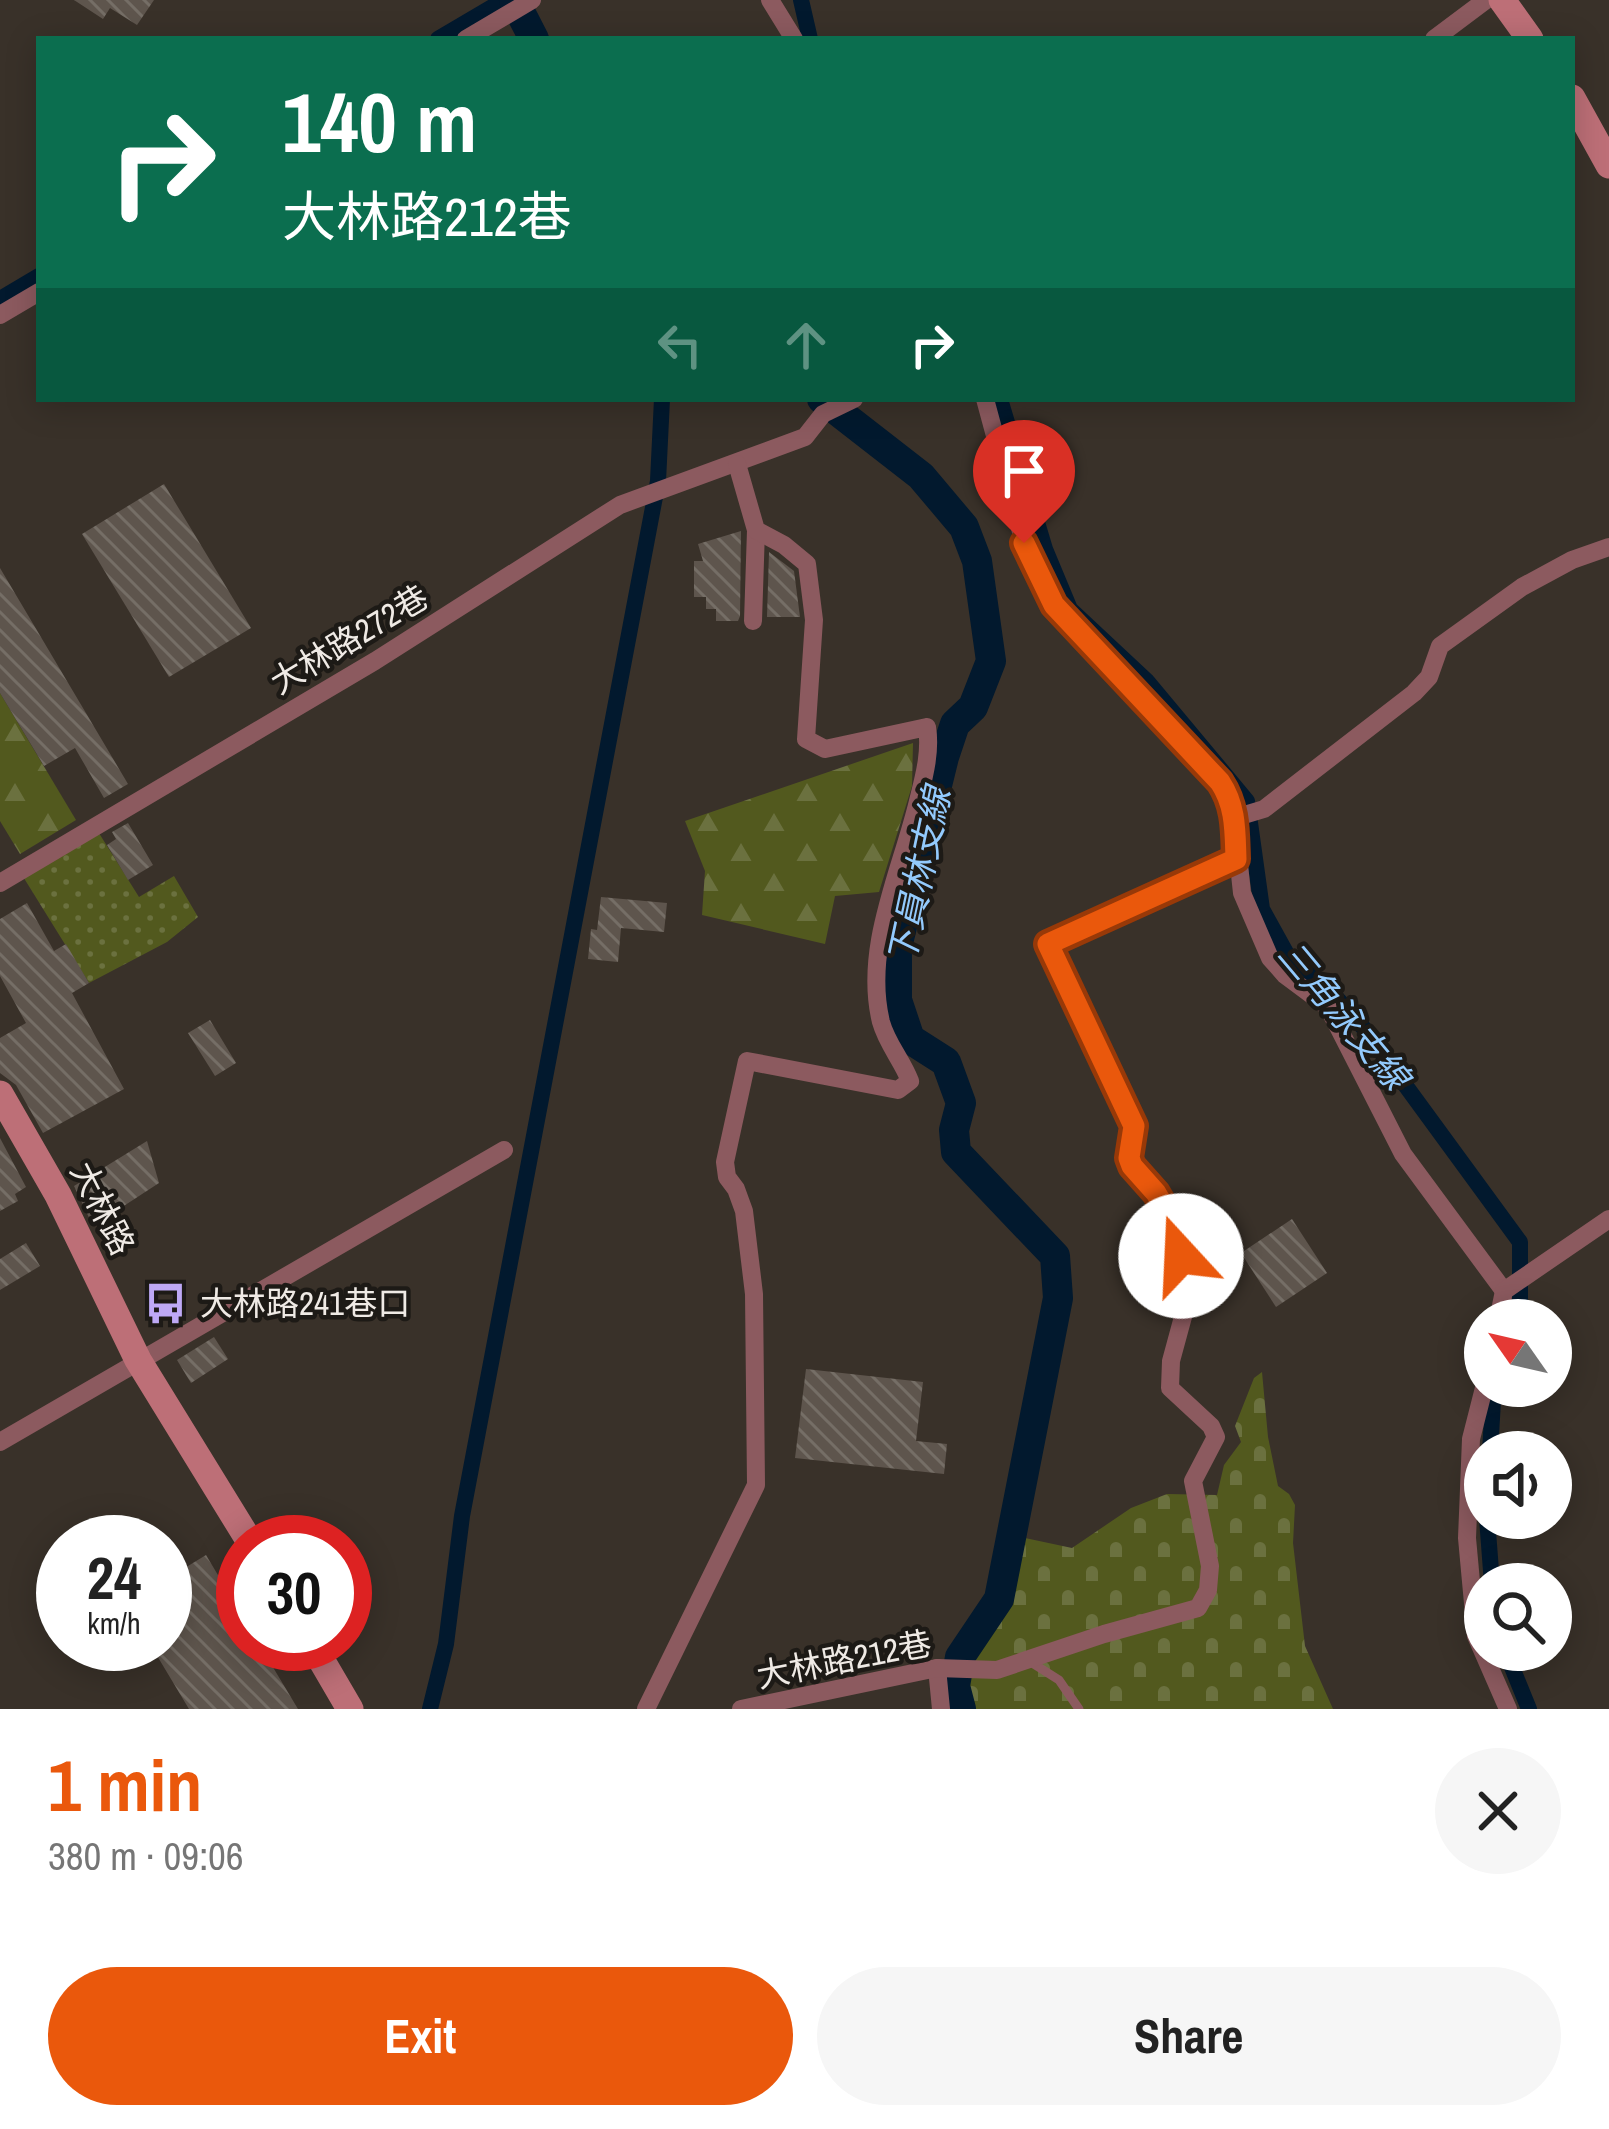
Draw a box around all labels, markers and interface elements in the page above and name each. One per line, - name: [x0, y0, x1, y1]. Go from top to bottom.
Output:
- text: 140 m: [282, 65, 477, 178]
- icon: right: [84, 84, 240, 240]
- text: 大林路212巷: [282, 180, 572, 253]
- icon: left: [647, 312, 713, 378]
- icon: ahead: [773, 312, 839, 378]
- icon: right: [899, 312, 965, 378]
- pin: [973, 420, 1075, 543]
- icon: arrive: [991, 438, 1057, 504]
- street label: 大林路272巷: [262, 575, 436, 703]
- water label: 下員林支線: [877, 779, 962, 969]
- water label: 三角泳支線: [1268, 931, 1423, 1102]
- street label: 大林路: [61, 1154, 145, 1262]
- position arrow: [1118, 1193, 1244, 1319]
- bus stop icon: 大林路241巷口: [143, 1280, 189, 1326]
- place label: 大林路241巷口: [200, 1281, 410, 1325]
- north arrow: [1464, 1299, 1572, 1407]
- map controls: [1464, 1299, 1572, 1671]
- button: sound: [1464, 1431, 1572, 1539]
- speed limit sign: 30: [216, 1515, 372, 1671]
- text: 24: [87, 1537, 141, 1618]
- button: search: [1464, 1563, 1572, 1671]
- text: km/h: [87, 1603, 141, 1643]
- street label: 大林路212巷: [753, 1621, 935, 1697]
- text: 1 min: [48, 1736, 202, 1833]
- button: close: [1435, 1748, 1561, 1874]
- text: 380 m · 09:06: [48, 1830, 244, 1882]
- button: Exit: [48, 1967, 793, 2105]
- button: Share: [817, 1967, 1561, 2105]

